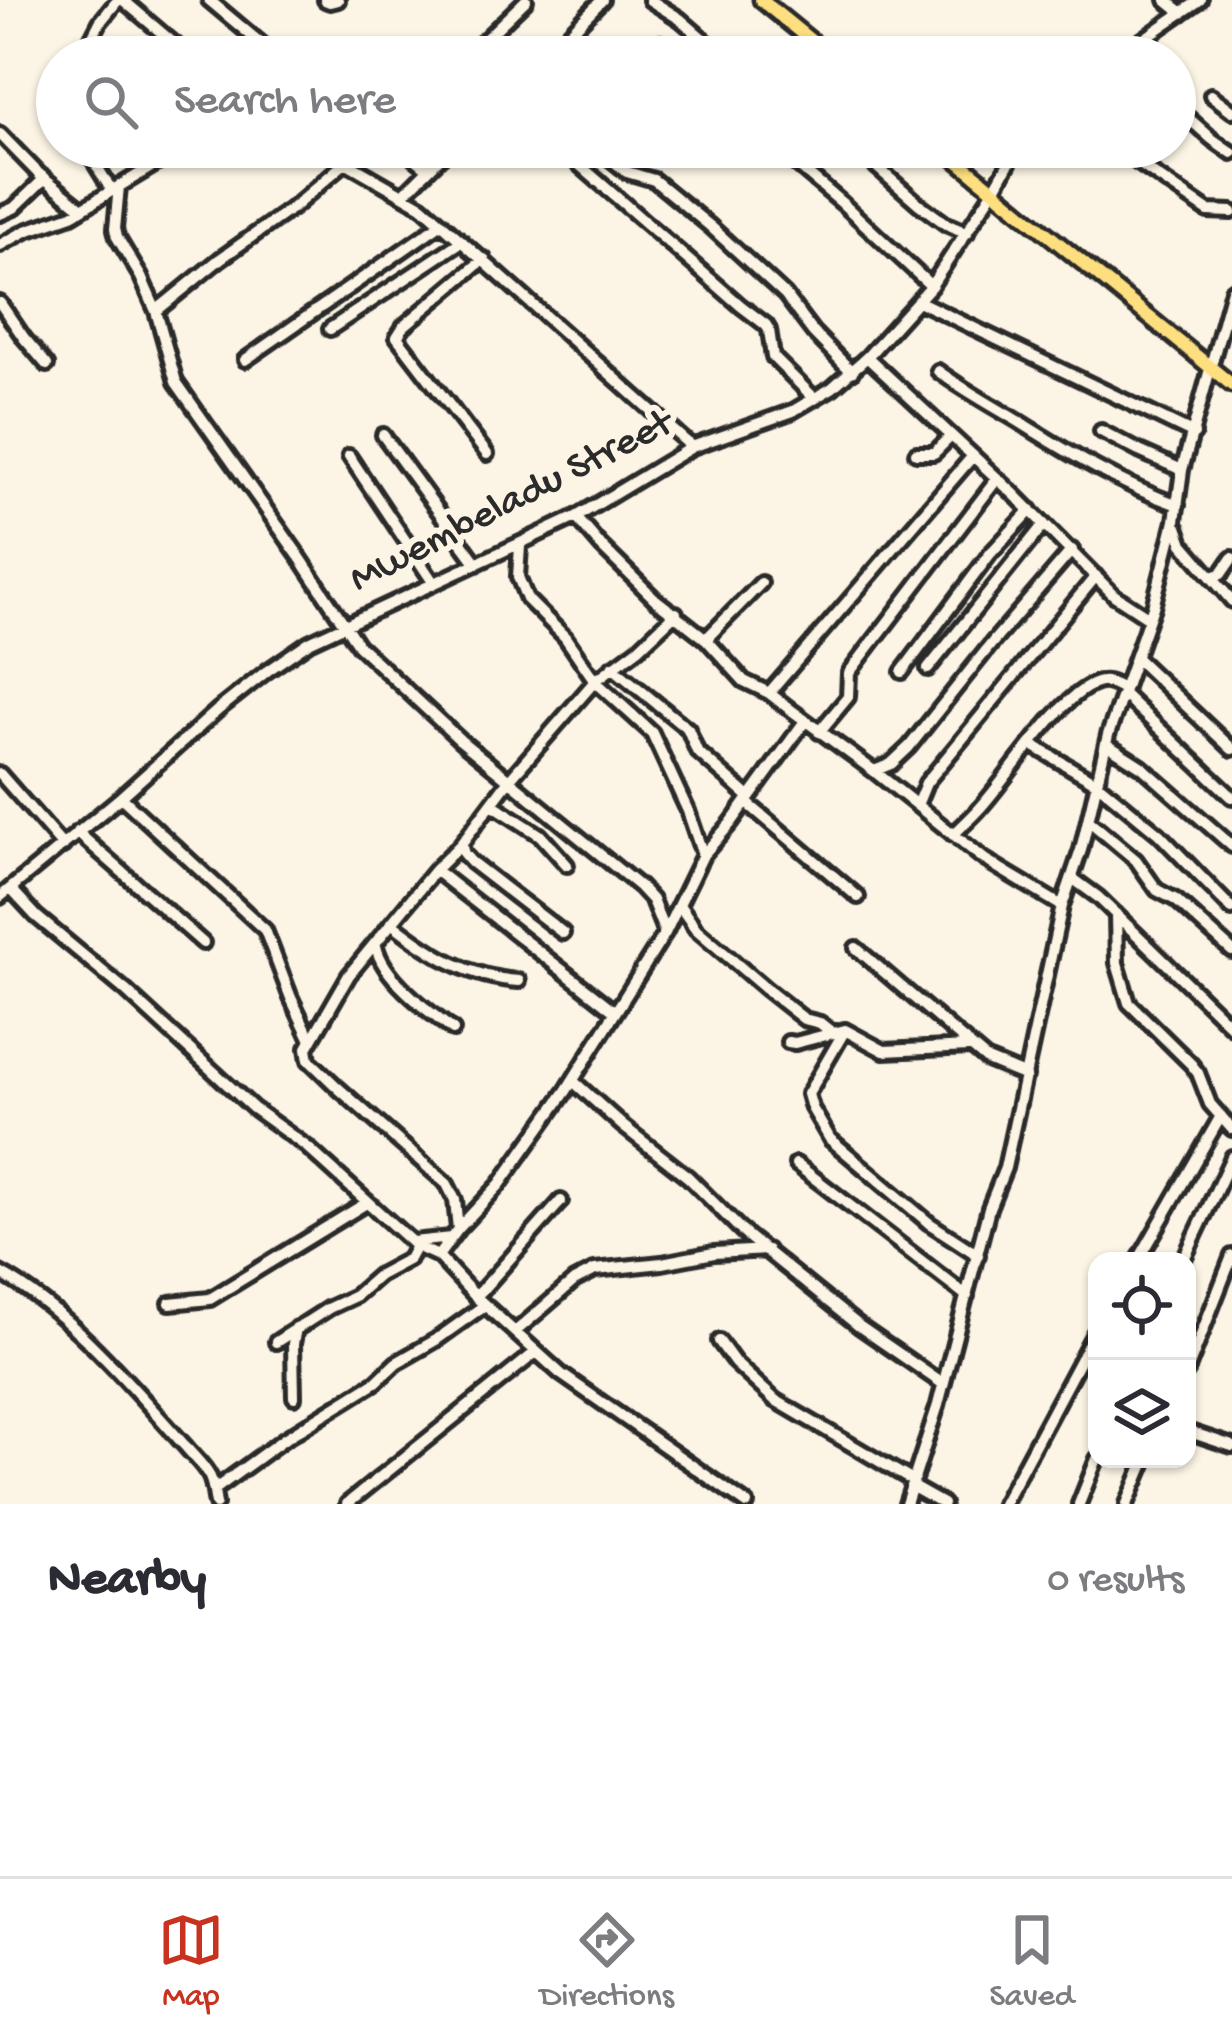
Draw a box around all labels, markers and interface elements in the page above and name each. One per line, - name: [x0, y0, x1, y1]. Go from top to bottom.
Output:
- search box: [36, 36, 1196, 168]
- icon: search: [78, 69, 144, 135]
- text: Search here: [174, 76, 396, 129]
- street label: Mwembeladu Street: [342, 399, 685, 606]
- map controls: [1088, 1252, 1196, 1468]
- button: locate: [1088, 1252, 1196, 1360]
- button: layers: [1088, 1360, 1196, 1468]
- text: Nearby: [48, 1552, 206, 1612]
- text: 0 results: [1047, 1559, 1184, 1605]
- tab: Map: [158, 1907, 224, 2017]
- tab: Directions: [540, 1907, 674, 2017]
- tab: Saved: [990, 1907, 1074, 2017]

